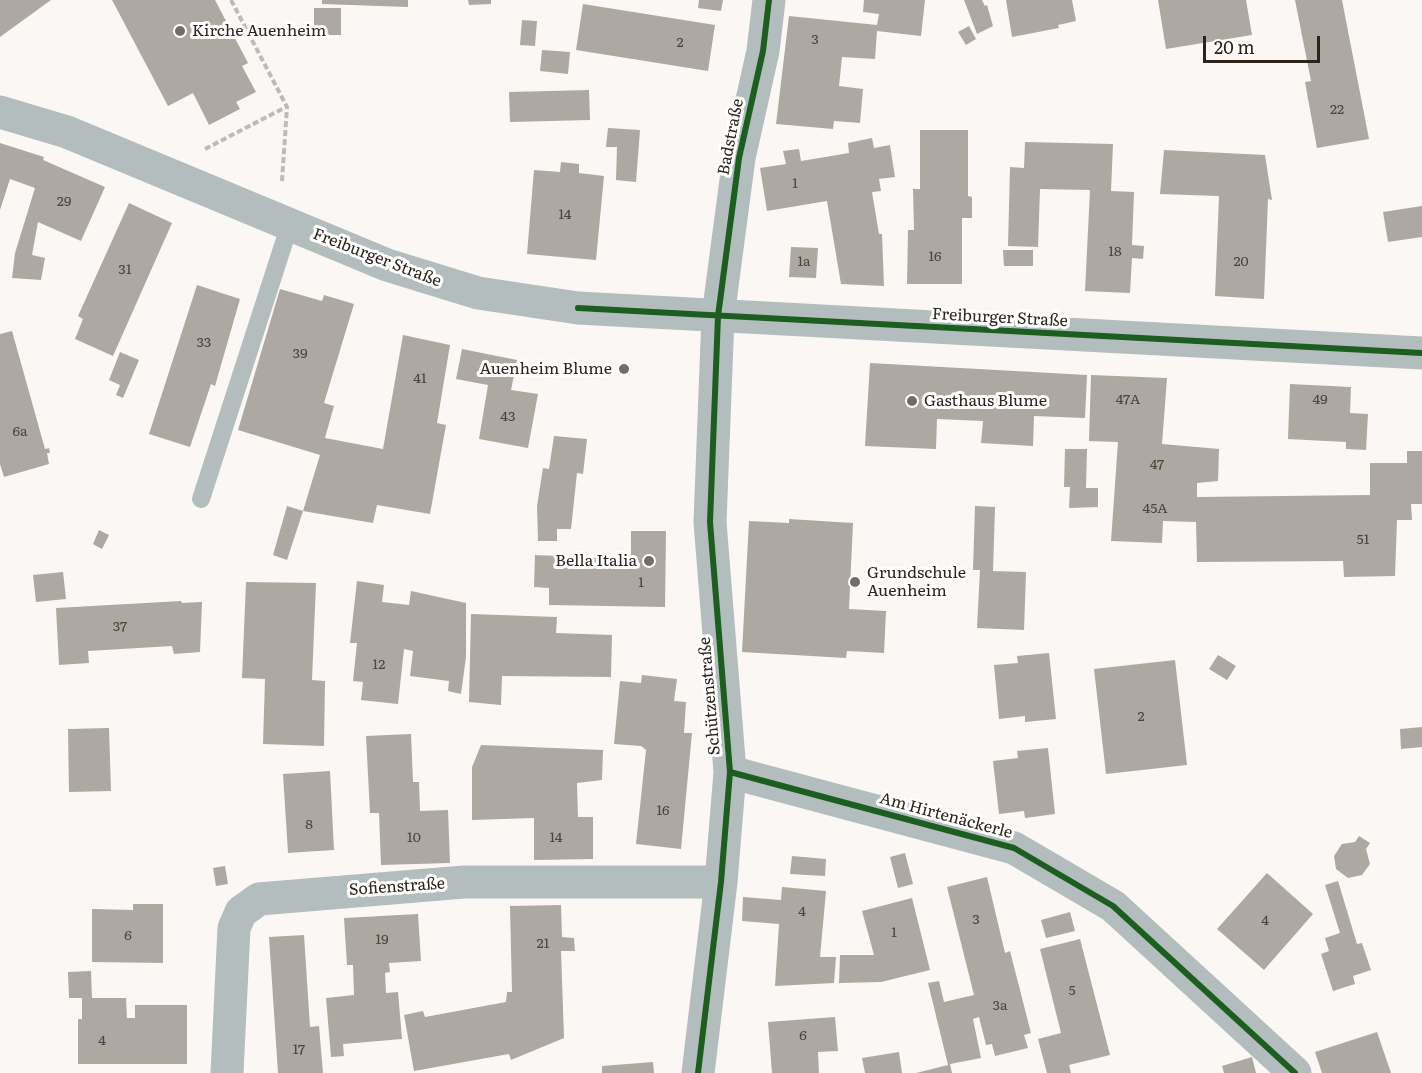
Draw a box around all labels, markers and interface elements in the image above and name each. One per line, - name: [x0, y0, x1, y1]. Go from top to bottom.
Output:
- place label: Kirche Auenheim: [192, 21, 326, 41]
- marker: Kirche Auenheim: [173, 24, 187, 38]
- scale bar: [1206, 24, 1323, 62]
- house number: 3: [811, 32, 819, 48]
- text: 20 m: [1214, 33, 1255, 60]
- house number: 2: [676, 35, 684, 51]
- street label: Badstraße: [714, 97, 748, 177]
- house number: 22: [1330, 102, 1344, 118]
- house number: 1: [792, 176, 798, 192]
- house number: 29: [57, 194, 71, 210]
- house number: 14: [559, 207, 571, 223]
- street label: Freiburger Straße: [310, 225, 444, 291]
- house number: 18: [1108, 244, 1122, 260]
- house number: 16: [928, 249, 942, 265]
- house number: 1a: [797, 254, 811, 270]
- house number: 20: [1233, 254, 1249, 270]
- house number: 31: [118, 262, 132, 278]
- street label: Freiburger Straße: [932, 305, 1068, 331]
- house number: 33: [197, 335, 211, 351]
- house number: 39: [293, 346, 307, 362]
- place label: Auenheim Blume: [480, 359, 612, 379]
- marker: Auenheim Blume: [617, 362, 631, 376]
- house number: 41: [413, 371, 427, 387]
- place label: Gasthaus Blume: [924, 391, 1047, 411]
- house number: 47A: [1116, 392, 1140, 408]
- house number: 49: [1312, 392, 1328, 408]
- marker: Gasthaus Blume: [905, 394, 919, 408]
- house number: 43: [500, 409, 516, 425]
- house number: 6a: [12, 424, 28, 440]
- house number: 47: [1150, 457, 1164, 473]
- house number: 45A: [1142, 501, 1168, 517]
- house number: 51: [1357, 532, 1369, 548]
- place label: Bella Italia: [555, 551, 637, 571]
- marker: Bella Italia: [642, 554, 656, 568]
- place label: Grundschule Auenheim: [867, 563, 966, 601]
- house number: 1: [638, 575, 644, 591]
- marker: Grundschule Auenheim: [848, 575, 862, 589]
- house number: 37: [113, 619, 127, 635]
- street label: Schützenstraße: [695, 636, 725, 756]
- house number: 12: [373, 657, 385, 673]
- house number: 2: [1137, 709, 1145, 725]
- street label: Am Hirtenäckerle: [878, 789, 1014, 843]
- house number: 16: [656, 803, 670, 819]
- house number: 8: [305, 817, 313, 833]
- house number: 10: [407, 830, 421, 846]
- house number: 14: [550, 830, 562, 846]
- street label: Sofienstraße: [348, 874, 446, 900]
- house number: 4: [798, 904, 806, 920]
- house number: 3: [972, 912, 980, 928]
- house number: 4: [1261, 913, 1269, 929]
- house number: 1: [891, 925, 897, 941]
- house number: 6: [124, 928, 132, 944]
- house number: 19: [375, 932, 389, 948]
- house number: 21: [537, 936, 549, 952]
- house number: 5: [1068, 983, 1076, 999]
- house number: 3a: [992, 998, 1008, 1014]
- house number: 6: [799, 1028, 807, 1044]
- house number: 4: [98, 1033, 106, 1049]
- house number: 17: [293, 1042, 305, 1058]

